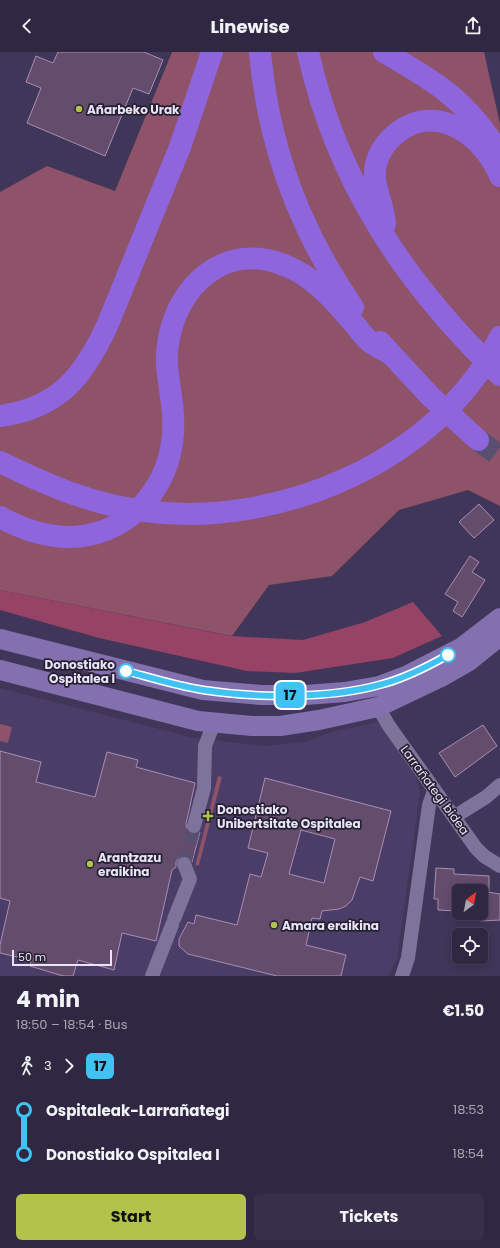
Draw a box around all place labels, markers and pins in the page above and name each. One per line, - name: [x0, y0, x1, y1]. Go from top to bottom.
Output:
- place label: Añarbeko Urak: [87, 101, 180, 118]
- marker: Añarbeko Urak: [74, 104, 84, 114]
- unlabelled marker: [440, 647, 456, 663]
- place label: Donostiako Ospitalea I: [45, 656, 115, 687]
- marker: Donostiako Ospitalea I: [118, 663, 134, 679]
- place label: Donostiako Unibertsitate Ospitalea: [217, 801, 361, 832]
- marker: Donostiako Unibertsitate Ospitalea: [202, 810, 214, 822]
- place label: Arantzazu eraikina: [98, 849, 161, 880]
- marker: Arantzazu eraikina: [85, 859, 95, 869]
- place label: Amara eraikina: [282, 917, 379, 934]
- marker: Amara eraikina: [269, 920, 279, 930]

